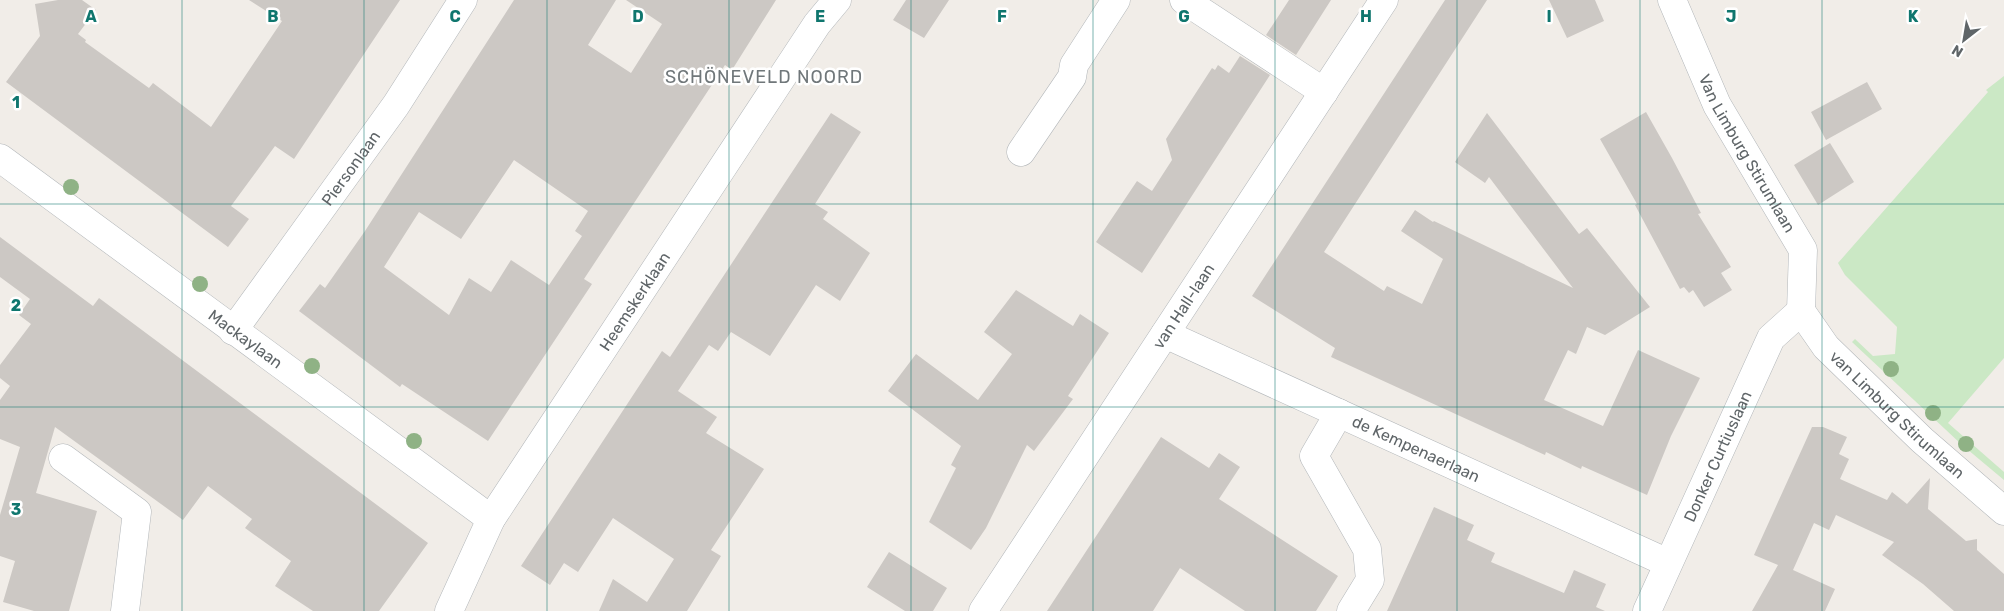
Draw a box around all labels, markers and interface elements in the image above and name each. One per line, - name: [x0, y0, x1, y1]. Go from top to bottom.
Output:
- text: A: [85, 7, 97, 26]
- text: B: [267, 7, 279, 26]
- text: C: [449, 7, 461, 26]
- text: D: [632, 7, 644, 26]
- text: E: [815, 7, 825, 26]
- text: F: [997, 7, 1007, 26]
- text: G: [1178, 7, 1190, 26]
- text: H: [1360, 7, 1372, 26]
- text: I: [1546, 7, 1552, 26]
- text: J: [1726, 7, 1736, 26]
- text: K: [1908, 7, 1919, 26]
- north arrow: [1939, 15, 1989, 65]
- text: N: [1949, 41, 1966, 61]
- district label: SCHÖNEVELD NOORD: [665, 66, 863, 88]
- street label: Van Limburg Stirumlaan: [1695, 71, 1799, 236]
- text: 1: [12, 93, 20, 112]
- street label: Piersonlaan: [318, 127, 384, 209]
- street label: Heemskerklaan: [596, 248, 674, 354]
- street label: van Hall-laan: [1149, 260, 1219, 352]
- text: 2: [11, 296, 21, 315]
- street label: Mackaylaan: [205, 306, 286, 373]
- street label: van Limburg Stirumlaan: [1826, 347, 1968, 483]
- street label: Donker Curtiuslaan: [1680, 388, 1756, 525]
- street label: de Kempenaerlaan: [1349, 412, 1483, 486]
- text: 3: [11, 500, 21, 519]

